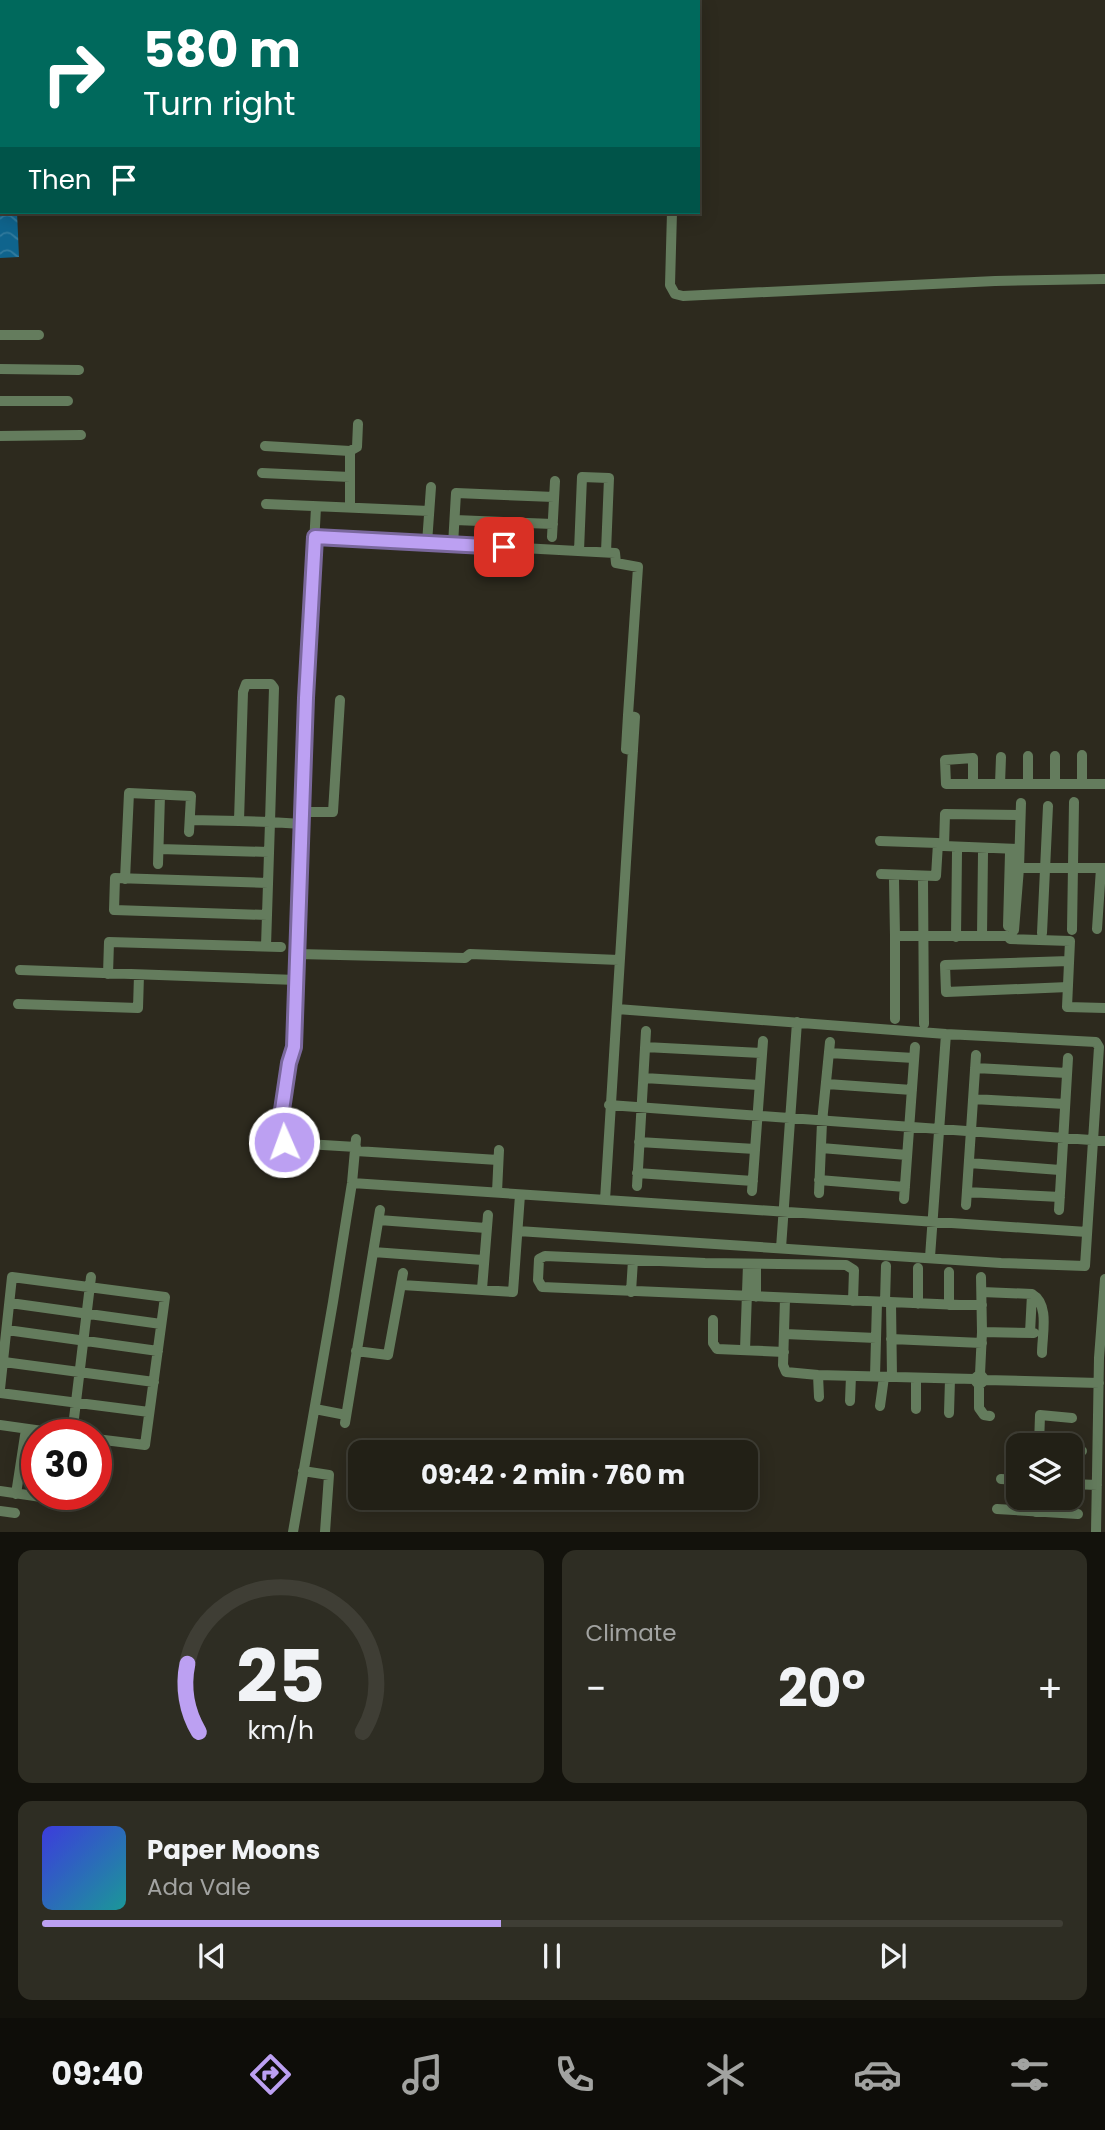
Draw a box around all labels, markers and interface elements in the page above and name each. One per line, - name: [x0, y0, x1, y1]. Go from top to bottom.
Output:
- text: 580 m: [143, 16, 301, 84]
- icon: right: [28, 28, 119, 119]
- text: Turn right: [143, 81, 295, 126]
- icon: arrive: [105, 161, 143, 199]
- text: Then: [28, 162, 91, 198]
- pin: [474, 517, 534, 577]
- icon: arrive: [485, 528, 523, 566]
- position arrow: [247, 1105, 321, 1179]
- speed limit sign: 30: [21, 1419, 112, 1510]
- map controls: [1006, 1433, 1083, 1510]
- button: layers: [1006, 1433, 1083, 1510]
- text: 09:42 · 2 min · 760 m: [421, 1457, 685, 1493]
- text: Climate: [586, 1617, 676, 1649]
- text: 25: [236, 1627, 325, 1728]
- text: 20°: [778, 1652, 866, 1725]
- text: −: [586, 1662, 606, 1715]
- text: +: [1037, 1662, 1063, 1715]
- text: km/h: [247, 1713, 314, 1748]
- text: Paper Moons: [147, 1832, 320, 1868]
- text: Ada Vale: [147, 1871, 251, 1903]
- icon: previous: [193, 1937, 231, 1975]
- icon: pause: [533, 1937, 571, 1975]
- icon: next: [874, 1937, 912, 1975]
- icon: directions: [246, 2050, 295, 2099]
- icon: music: [398, 2050, 447, 2099]
- icon: phone: [550, 2050, 599, 2099]
- icon: climate: [701, 2050, 750, 2099]
- icon: car: [853, 2050, 902, 2099]
- icon: filters: [1005, 2050, 1054, 2099]
- text: 09:40: [51, 2051, 144, 2096]

